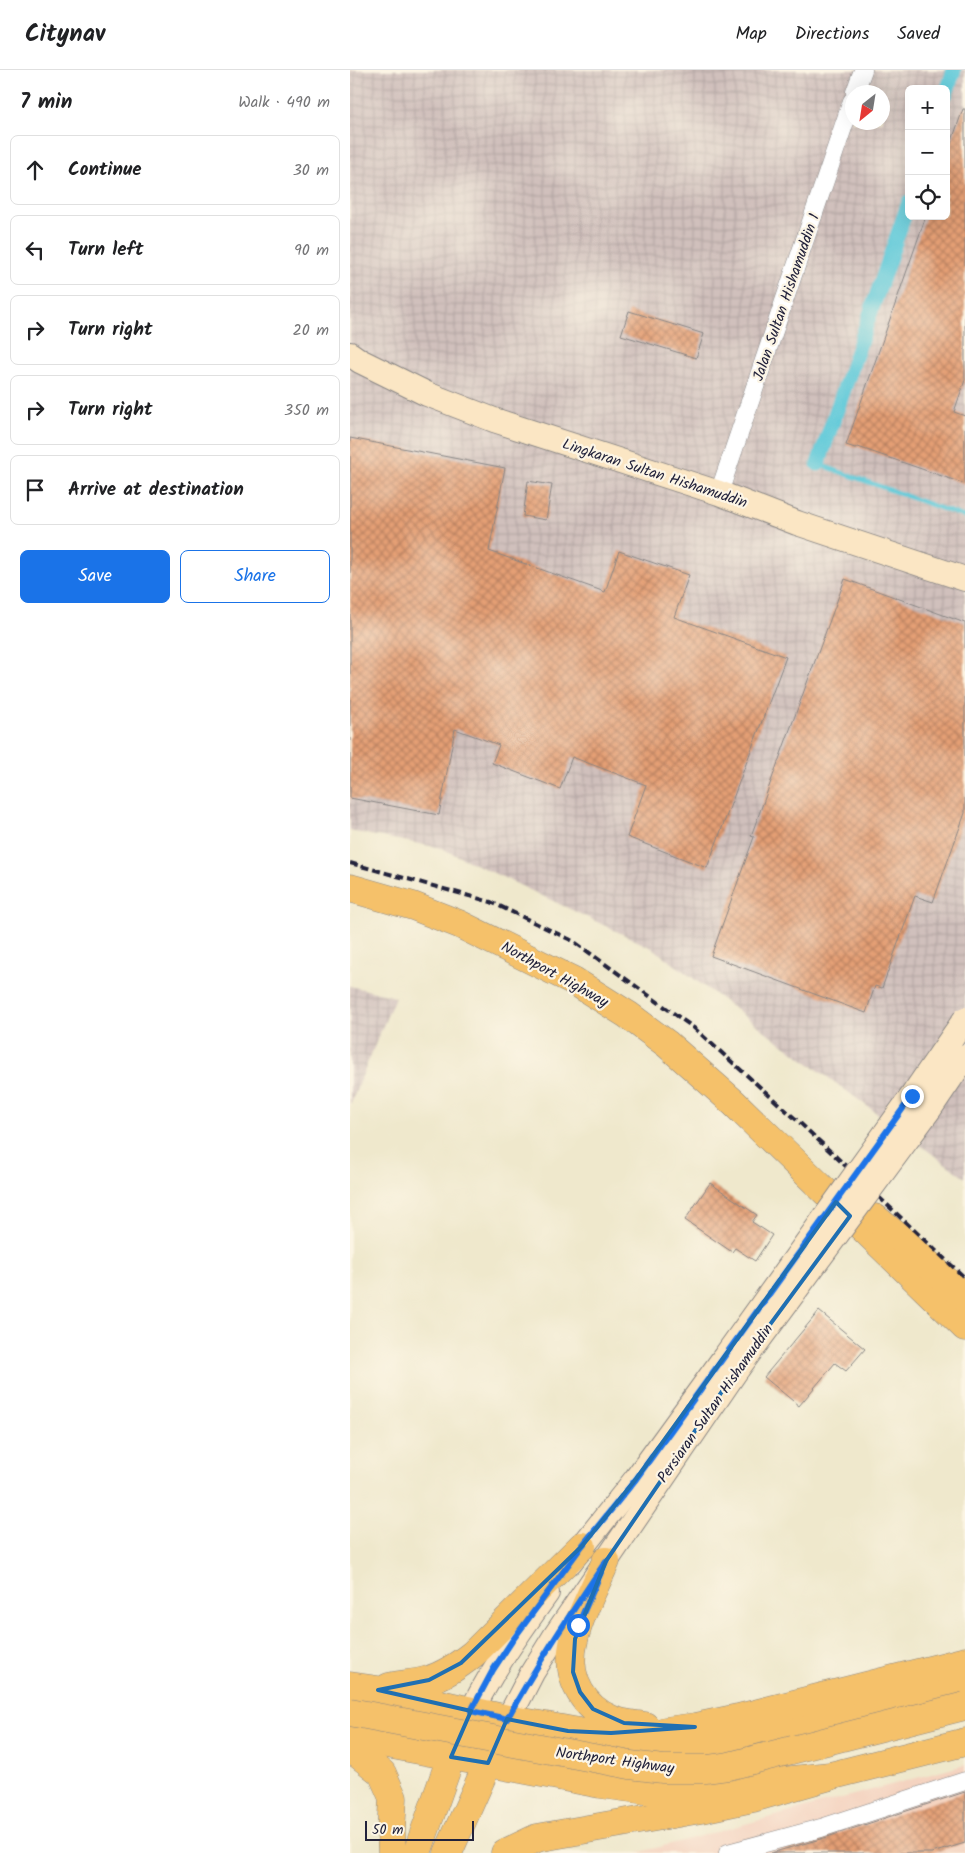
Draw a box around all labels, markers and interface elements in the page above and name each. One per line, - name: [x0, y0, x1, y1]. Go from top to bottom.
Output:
- text: Citynav: [25, 15, 105, 54]
- text: Map: [735, 20, 767, 49]
- text: Directions: [795, 20, 869, 49]
- text: Saved: [897, 20, 940, 49]
- north arrow: [845, 85, 890, 130]
- map controls: [905, 85, 950, 220]
- button: +: [905, 85, 950, 130]
- text: 7 min: [20, 86, 72, 119]
- text: Walk · 490 m: [238, 90, 330, 115]
- button: −: [905, 130, 950, 175]
- text: Continue: [68, 155, 141, 185]
- icon: ahead: [21, 156, 49, 184]
- text: 30 m: [293, 158, 329, 183]
- button: locate: [905, 175, 950, 220]
- street label: Jalan Sultan Hishamuddin 1: [747, 210, 827, 384]
- text: Turn left: [68, 235, 143, 265]
- icon: left: [21, 236, 49, 264]
- text: 90 m: [294, 238, 329, 263]
- text: Turn right: [68, 315, 153, 345]
- icon: right: [21, 316, 49, 344]
- text: 20 m: [293, 318, 329, 343]
- text: Turn right: [68, 395, 153, 425]
- icon: right: [21, 396, 49, 424]
- text: 350 m: [284, 398, 329, 423]
- street label: Lingkaran Sultan Hishamuddin: [559, 433, 750, 515]
- text: Arrive at destination: [68, 475, 244, 505]
- icon: arrive: [21, 476, 49, 504]
- button: Save: [20, 550, 170, 603]
- button: Share: [180, 550, 330, 603]
- street label: Northport Highway: [496, 935, 613, 1015]
- route end: [901, 1085, 924, 1108]
- street label: Persiaran Sultan Hishamuddin: [652, 1319, 780, 1488]
- route start: [567, 1614, 590, 1637]
- street label: Northport Highway: [554, 1741, 677, 1781]
- scale bar: [365, 1818, 474, 1841]
- text: 50 m: [372, 1819, 403, 1841]

